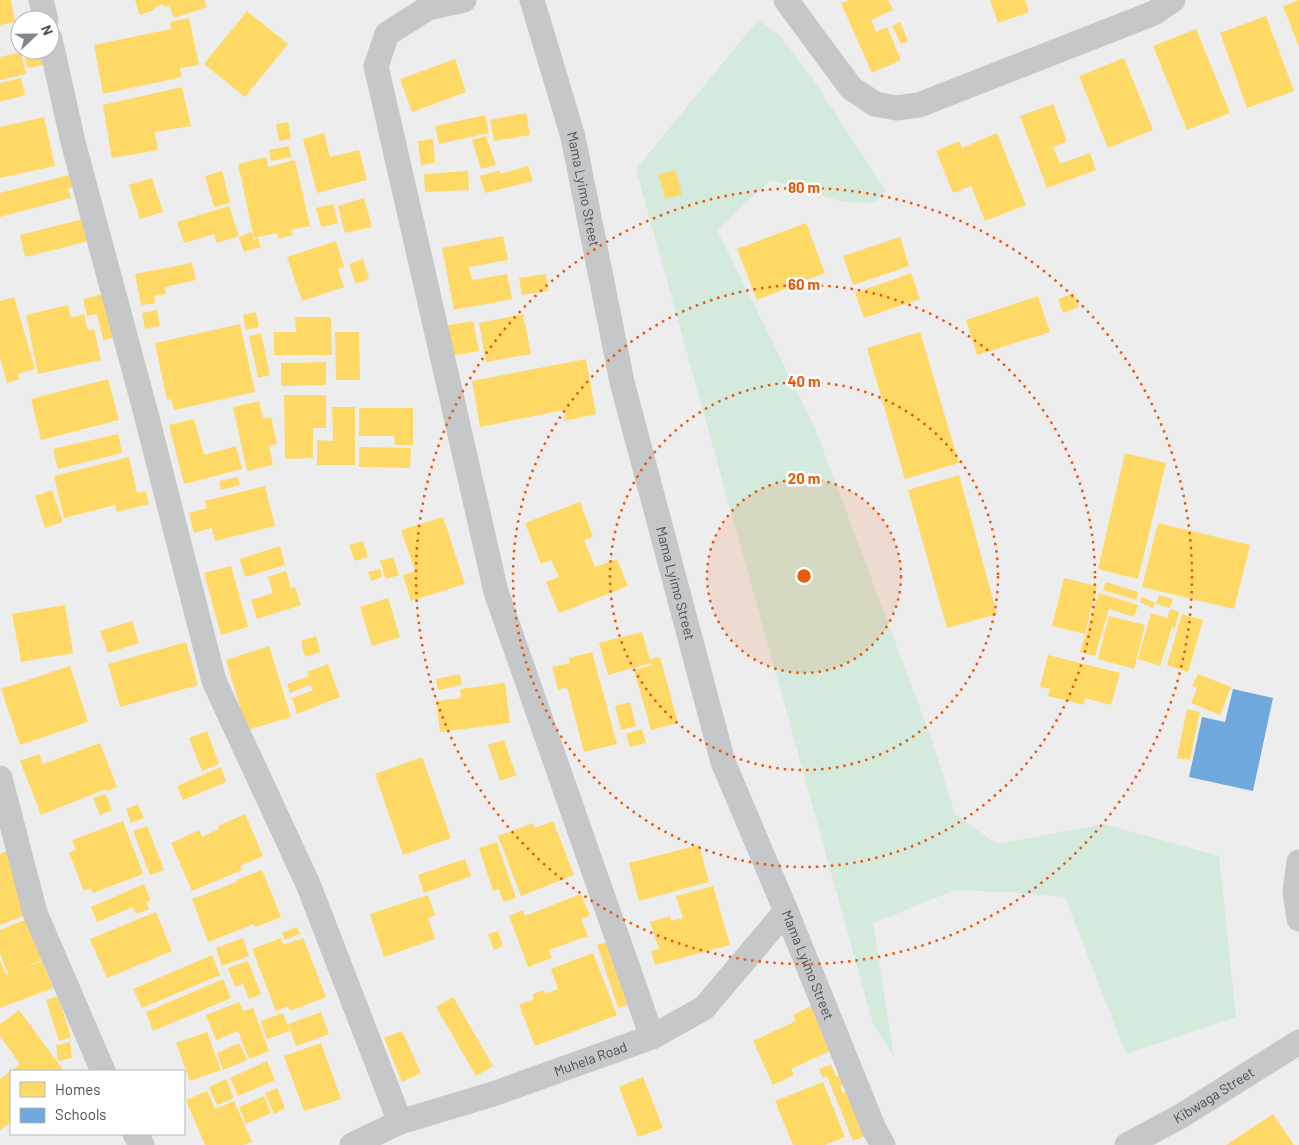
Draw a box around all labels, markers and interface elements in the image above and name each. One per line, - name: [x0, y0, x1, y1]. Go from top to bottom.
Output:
- north arrow: [10, 10, 60, 60]
- text: N: [38, 22, 57, 37]
- street label: Mama Lyimo Street: [564, 129, 604, 248]
- text: 80 m: [788, 178, 820, 196]
- text: 60 m: [788, 275, 820, 293]
- text: 40 m: [787, 372, 821, 390]
- text: 20 m: [788, 469, 820, 487]
- street label: Mama Lyimo Street: [653, 524, 699, 642]
- centre of rings: [795, 567, 813, 585]
- street label: Mama Lyimo Street: [779, 907, 838, 1022]
- street label: Muhela Road: [551, 1038, 629, 1079]
- street label: Kibwaga Street: [1170, 1063, 1257, 1127]
- legend: [10, 1070, 185, 1135]
- text: Homes: [55, 1080, 100, 1098]
- text: Schools: [55, 1105, 107, 1123]

